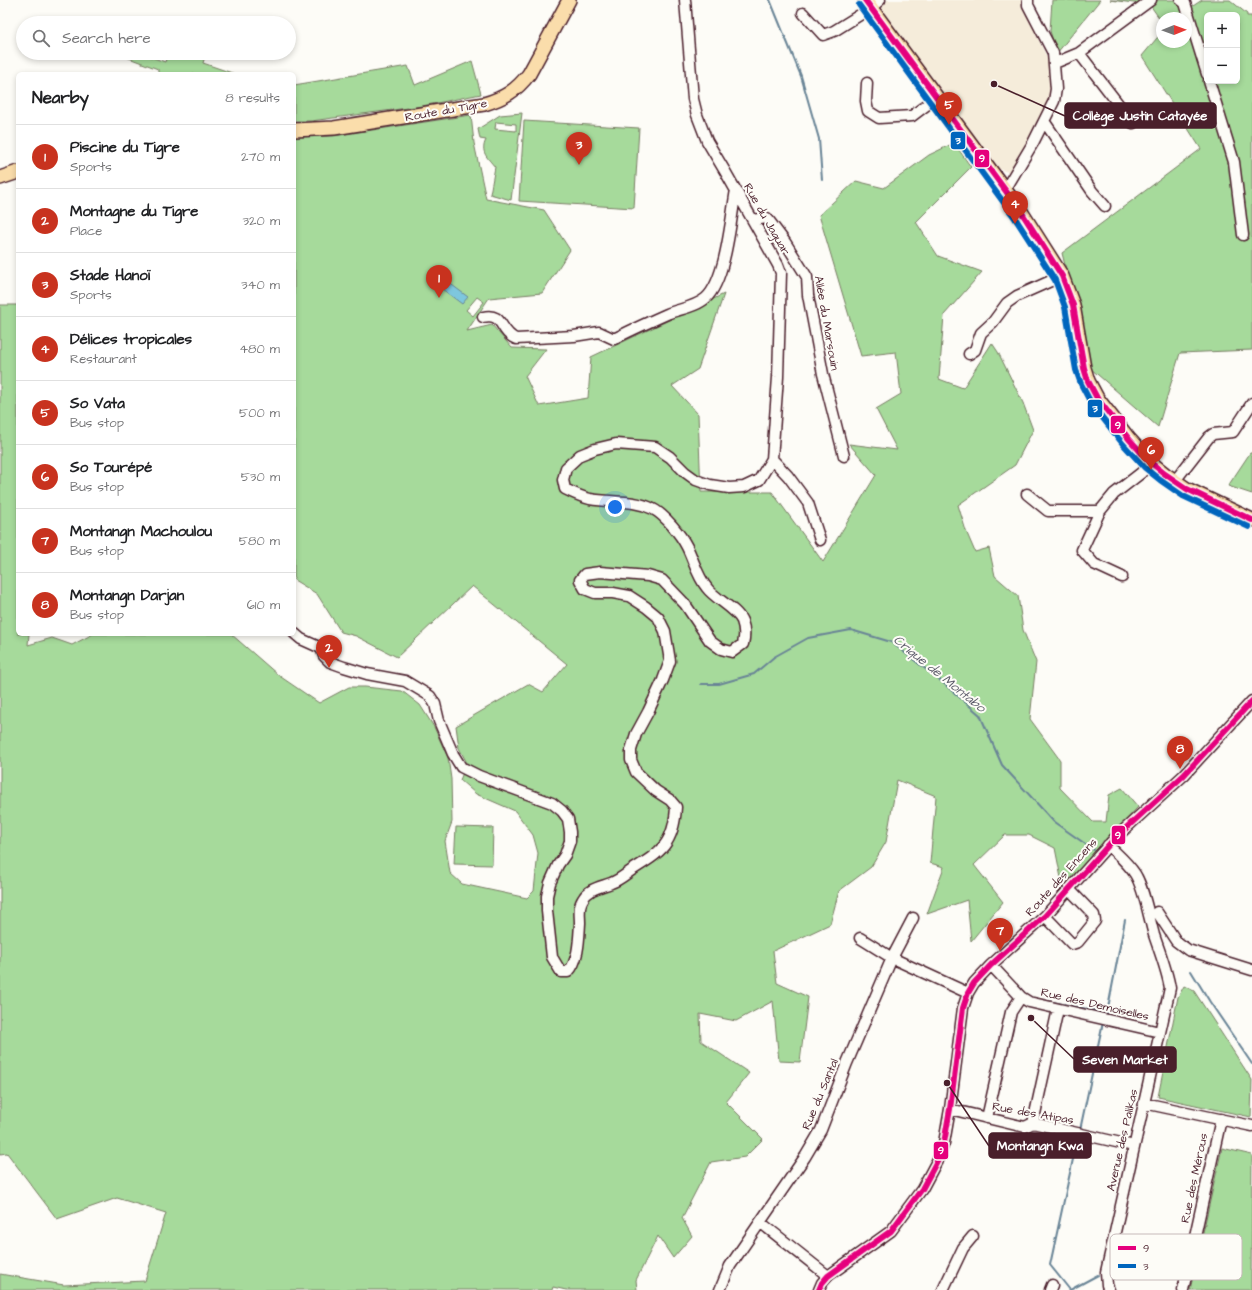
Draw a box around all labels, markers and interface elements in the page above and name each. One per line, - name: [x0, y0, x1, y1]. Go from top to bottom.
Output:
- north arrow: [1156, 12, 1192, 48]
- map controls: [1204, 12, 1240, 84]
- button: +: [1204, 12, 1240, 48]
- search box: [16, 16, 296, 60]
- icon: search: [30, 27, 52, 49]
- text: Search here: [62, 28, 151, 49]
- button: −: [1204, 48, 1240, 84]
- text: Nearby: [32, 86, 89, 110]
- text: 8 results: [225, 89, 280, 107]
- pin: 5: [936, 92, 962, 125]
- street label: Route du Tigre: [404, 95, 489, 127]
- callout: Collège Justin Catayée: [1065, 103, 1216, 128]
- text: Collège Justin Catayée: [1073, 107, 1207, 127]
- line badge: 3: [950, 131, 966, 150]
- pin: 3: [566, 132, 592, 165]
- text: 3: [954, 133, 961, 148]
- text: Piscine du Tigre: [70, 137, 180, 158]
- text: 1: [44, 148, 46, 166]
- text: 270 m: [241, 148, 280, 166]
- line badge: 9: [974, 149, 990, 168]
- text: 9: [979, 151, 985, 166]
- text: Sports: [70, 158, 112, 176]
- street label: Rue du Jaguar: [738, 180, 794, 259]
- pin: 4: [1002, 191, 1028, 224]
- text: Montagne du Tigre: [70, 201, 198, 222]
- text: 2: [41, 212, 49, 230]
- text: 320 m: [242, 212, 280, 230]
- text: Place: [70, 222, 102, 240]
- text: Stade Hanoï: [70, 265, 150, 286]
- pin: 1: [426, 265, 452, 298]
- street label: Allée du Marsouin: [810, 275, 843, 372]
- text: 3: [42, 276, 48, 294]
- text: 340 m: [241, 276, 280, 294]
- text: Sports: [70, 286, 112, 304]
- text: Délices tropicales: [70, 329, 192, 350]
- text: 4: [41, 340, 49, 358]
- text: 480 m: [239, 340, 280, 358]
- text: Restaurant: [70, 350, 137, 368]
- text: So Vata: [70, 393, 125, 414]
- line badge: 3: [1087, 399, 1103, 418]
- text: 3: [1091, 401, 1098, 416]
- text: 5: [40, 404, 50, 422]
- text: 500 m: [239, 404, 280, 422]
- text: Bus stop: [70, 414, 124, 432]
- line badge: 9: [1110, 415, 1126, 434]
- text: 9: [1115, 418, 1121, 433]
- pin: 6: [1138, 437, 1164, 470]
- text: So Tourépé: [70, 457, 152, 478]
- text: 6: [41, 468, 49, 486]
- text: 530 m: [241, 468, 280, 486]
- text: Bus stop: [70, 478, 124, 496]
- your location: [605, 497, 625, 517]
- text: Montangn Machoulou: [70, 521, 212, 542]
- text: 7: [41, 532, 49, 550]
- text: 580 m: [239, 532, 280, 550]
- text: Bus stop: [70, 542, 124, 560]
- text: Montangn Darjan: [70, 585, 184, 606]
- text: 8: [41, 596, 49, 614]
- text: 610 m: [247, 596, 280, 614]
- text: Bus stop: [70, 606, 124, 624]
- water label: Crique de Montabo: [889, 631, 991, 718]
- pin: 2: [316, 635, 342, 668]
- pin: 8: [1167, 736, 1193, 769]
- line badge: 9: [1111, 825, 1126, 845]
- text: 9: [1115, 828, 1121, 843]
- street label: Route des Encens: [1022, 834, 1101, 920]
- pin: 7: [987, 918, 1013, 951]
- street label: Rue des Demoiselles: [1039, 984, 1151, 1025]
- callout: Seven Market: [1074, 1047, 1176, 1072]
- text: Seven Market: [1081, 1051, 1169, 1069]
- street label: Rue du Santal: [798, 1056, 843, 1132]
- street label: Avenue des Palikas: [1102, 1087, 1142, 1193]
- street label: Rue des Atipas: [991, 1098, 1075, 1129]
- street label: Rue des Mérous: [1177, 1132, 1212, 1225]
- callout: Montangn Kwa: [989, 1133, 1091, 1158]
- text: Montangn Kwa: [997, 1137, 1084, 1157]
- line badge: 9: [933, 1141, 949, 1160]
- text: 9: [938, 1143, 944, 1158]
- legend: [1110, 1234, 1242, 1280]
- text: 9: [1143, 1241, 1149, 1256]
- text: 3: [1143, 1259, 1149, 1274]

